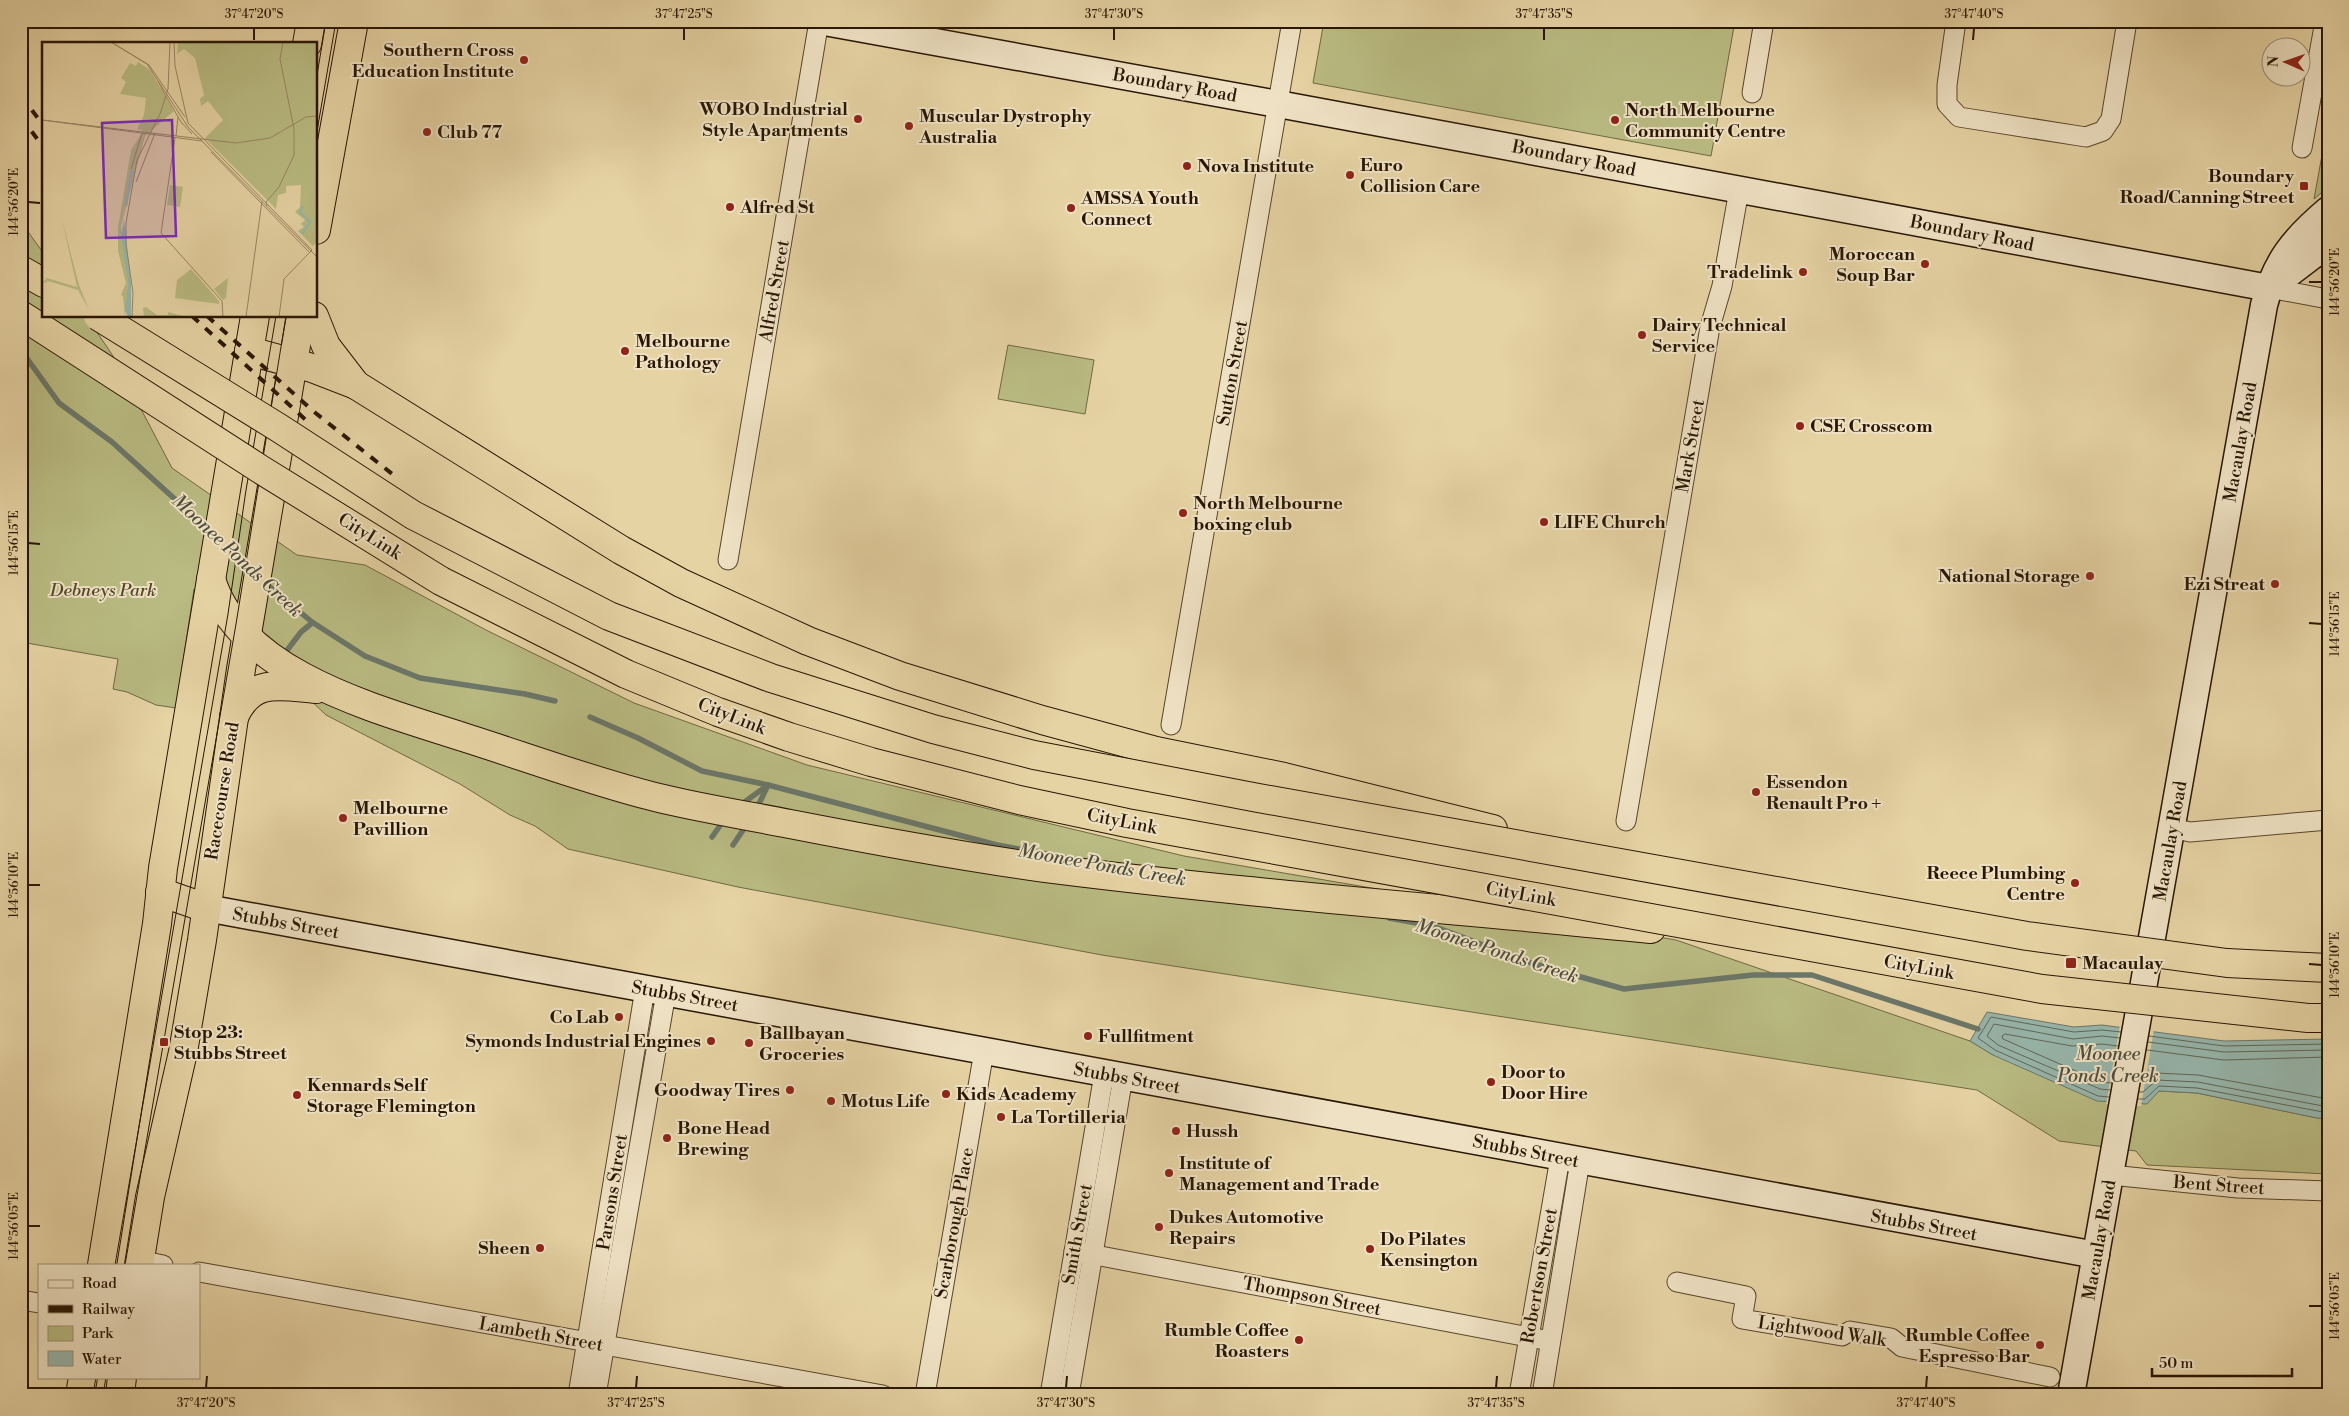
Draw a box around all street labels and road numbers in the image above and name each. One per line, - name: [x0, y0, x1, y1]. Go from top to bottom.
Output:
- street label: Boundary Road: [1110, 63, 1240, 108]
- street label: Boundary Road: [1509, 135, 1639, 182]
- street label: Boundary Road: [1907, 210, 2037, 257]
- street label: Alfred Street: [754, 237, 795, 345]
- street label: Sutton Street: [1212, 318, 1253, 428]
- street label: Macaulay Road: [2219, 379, 2263, 504]
- street label: Mark Street: [1671, 397, 1710, 495]
- street label: CityLink: [333, 508, 407, 566]
- street label: CityLink: [694, 693, 771, 741]
- street label: Racecourse Road: [200, 719, 245, 862]
- street label: Macaulay Road: [2149, 778, 2193, 903]
- street label: CityLink: [1085, 803, 1161, 840]
- street label: CityLink: [1484, 877, 1560, 912]
- street label: Stubbs Street: [231, 903, 342, 944]
- street label: CityLink: [1882, 950, 1958, 985]
- street label: Stubbs Street: [630, 976, 741, 1017]
- street label: Stubbs Street: [1072, 1058, 1183, 1099]
- street label: Stubbs Street: [1471, 1130, 1582, 1173]
- street label: Parsons Street: [592, 1132, 633, 1252]
- street label: Scarborough Place: [930, 1146, 979, 1301]
- street label: Bent Street: [2172, 1171, 2266, 1200]
- street label: Macaulay Road: [2078, 1177, 2122, 1302]
- street label: Smith Street: [1057, 1181, 1098, 1286]
- street label: Stubbs Street: [1869, 1205, 1980, 1246]
- street label: Robertson Street: [1516, 1206, 1563, 1346]
- street label: Thompson Street: [1241, 1272, 1384, 1321]
- street label: Lightwood Walk: [1756, 1311, 1889, 1352]
- street label: Lambeth Street: [477, 1312, 606, 1357]

